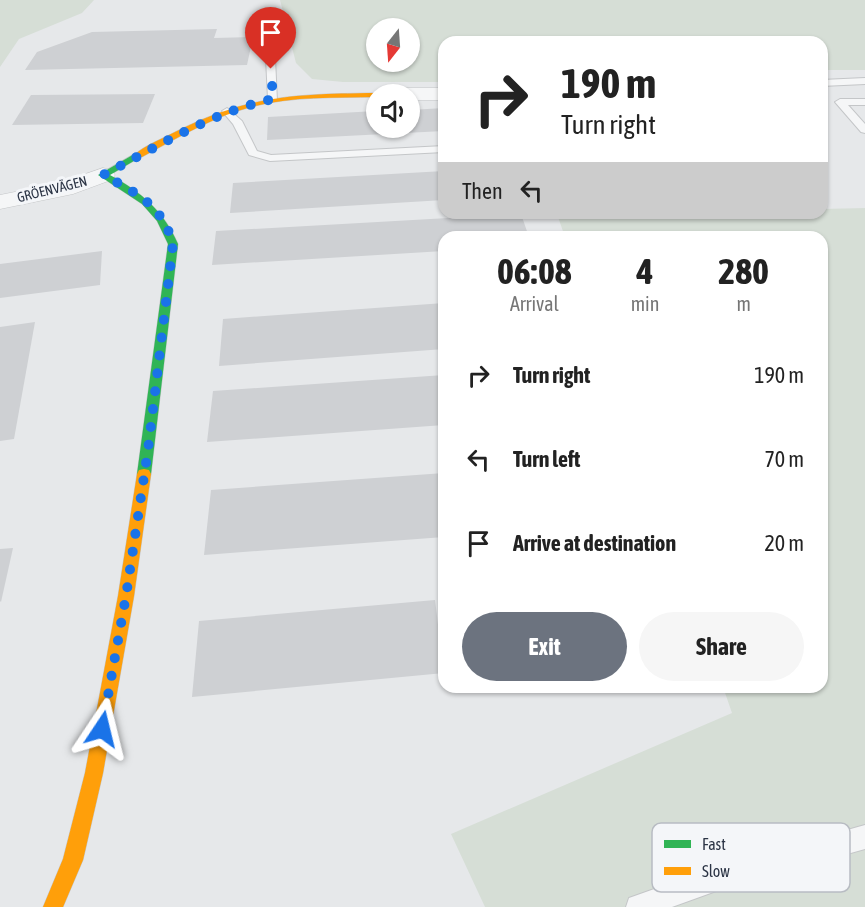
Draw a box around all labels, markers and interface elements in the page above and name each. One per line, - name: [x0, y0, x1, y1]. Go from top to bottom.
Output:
- pin: [245, 7, 296, 69]
- icon: arrive: [254, 16, 287, 49]
- north arrow: [366, 18, 420, 72]
- map controls: [366, 18, 420, 138]
- text: 190 m: [561, 59, 656, 107]
- icon: right: [462, 60, 540, 138]
- button: sound: [366, 84, 420, 138]
- text: Turn right: [561, 109, 656, 140]
- street label: GRÖENVÄGEN: [15, 173, 89, 205]
- icon: left: [515, 174, 548, 207]
- text: Then: [462, 178, 503, 204]
- text: 06:08: [497, 250, 572, 292]
- text: 4: [637, 250, 653, 292]
- text: 280: [718, 250, 769, 292]
- text: Arrival: [510, 292, 559, 315]
- text: min: [631, 292, 659, 315]
- text: m: [736, 292, 751, 315]
- icon: right: [462, 359, 495, 392]
- text: Turn right: [513, 362, 590, 388]
- text: 190 m: [754, 362, 804, 388]
- icon: left: [462, 443, 495, 476]
- text: Turn left: [513, 446, 580, 472]
- text: 70 m: [764, 446, 804, 472]
- icon: arrive: [462, 527, 495, 560]
- text: Arrive at destination: [513, 530, 676, 556]
- text: 20 m: [764, 530, 804, 556]
- button: Exit: [462, 612, 627, 681]
- button: Share: [639, 612, 804, 681]
- position arrow: [70, 697, 134, 761]
- legend: [652, 823, 850, 892]
- text: Fast: [702, 835, 726, 853]
- text: Slow: [702, 862, 730, 880]

